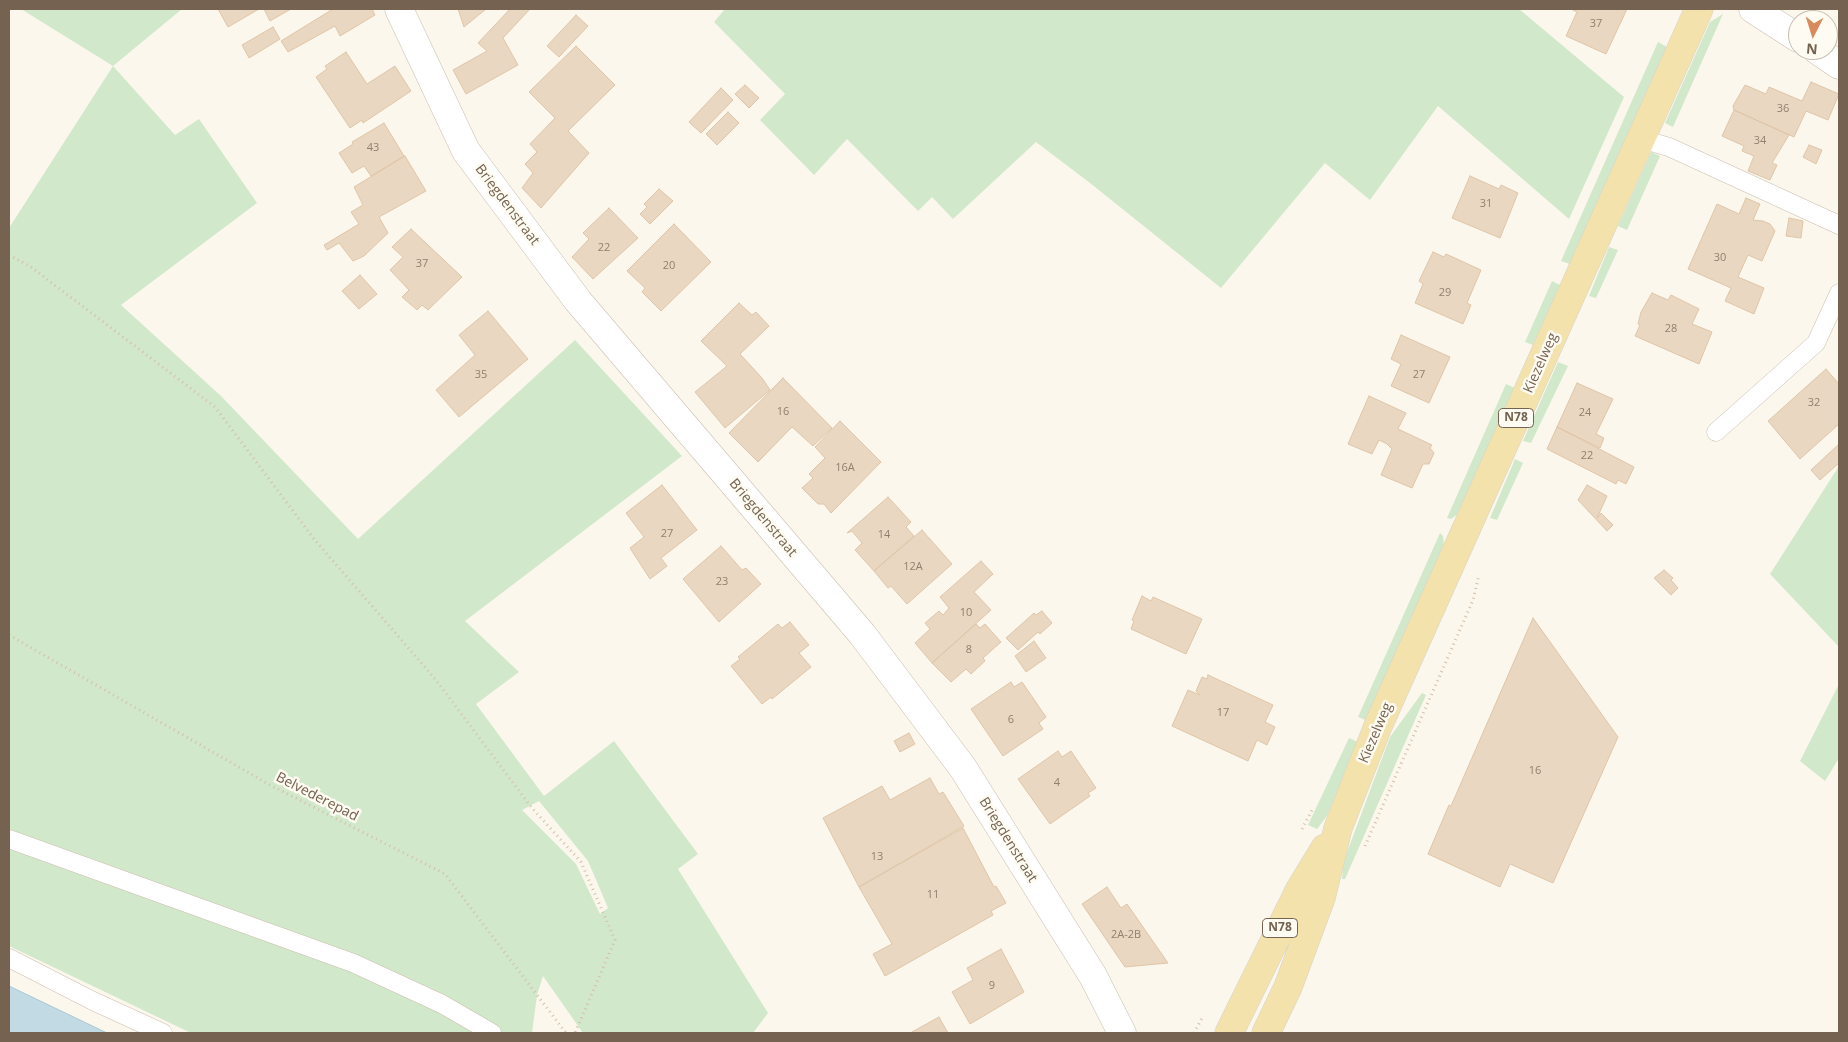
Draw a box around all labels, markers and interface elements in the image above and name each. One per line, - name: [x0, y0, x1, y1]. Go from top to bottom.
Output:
- north arrow: [1788, 10, 1838, 60]
- house number: 37: [1590, 17, 1602, 31]
- text: N: [1805, 39, 1818, 59]
- house number: 36: [1777, 102, 1789, 116]
- house number: 34: [1754, 134, 1766, 148]
- house number: 43: [367, 141, 379, 155]
- street label: Briegdenstraat: [471, 161, 543, 249]
- house number: 31: [1480, 197, 1492, 211]
- house number: 22: [598, 241, 610, 255]
- house number: 30: [1714, 251, 1726, 265]
- house number: 37: [416, 257, 428, 271]
- house number: 20: [663, 259, 675, 273]
- house number: 29: [1439, 286, 1451, 300]
- house number: 28: [1665, 322, 1677, 336]
- street label: Kiezelweg: [1520, 330, 1562, 396]
- house number: 35: [475, 368, 487, 382]
- house number: 27: [1413, 368, 1425, 382]
- house number: 32: [1808, 396, 1820, 410]
- house number: 16: [777, 405, 789, 419]
- house number: 24: [1579, 406, 1591, 420]
- road number: N78: [1498, 408, 1534, 428]
- house number: 22: [1581, 449, 1593, 463]
- house number: 16A: [835, 461, 855, 475]
- street label: Briegdenstraat: [725, 476, 801, 560]
- house number: 27: [661, 527, 673, 541]
- house number: 14: [878, 528, 890, 542]
- house number: 12A: [903, 560, 923, 574]
- house number: 23: [716, 575, 728, 589]
- house number: 10: [960, 606, 972, 620]
- house number: 8: [966, 643, 972, 657]
- street label: Kiezelweg: [1356, 700, 1396, 766]
- house number: 17: [1217, 706, 1229, 720]
- house number: 6: [1008, 713, 1014, 727]
- house number: 16: [1529, 764, 1541, 778]
- street label: Belvederepad: [273, 769, 361, 825]
- house number: 4: [1054, 776, 1060, 790]
- street label: Briegdenstraat: [975, 795, 1041, 885]
- house number: 13: [871, 850, 883, 864]
- house number: 11: [927, 888, 939, 902]
- road number: N78: [1262, 918, 1298, 938]
- house number: 2A-2B: [1111, 928, 1141, 942]
- house number: 9: [989, 979, 995, 993]

